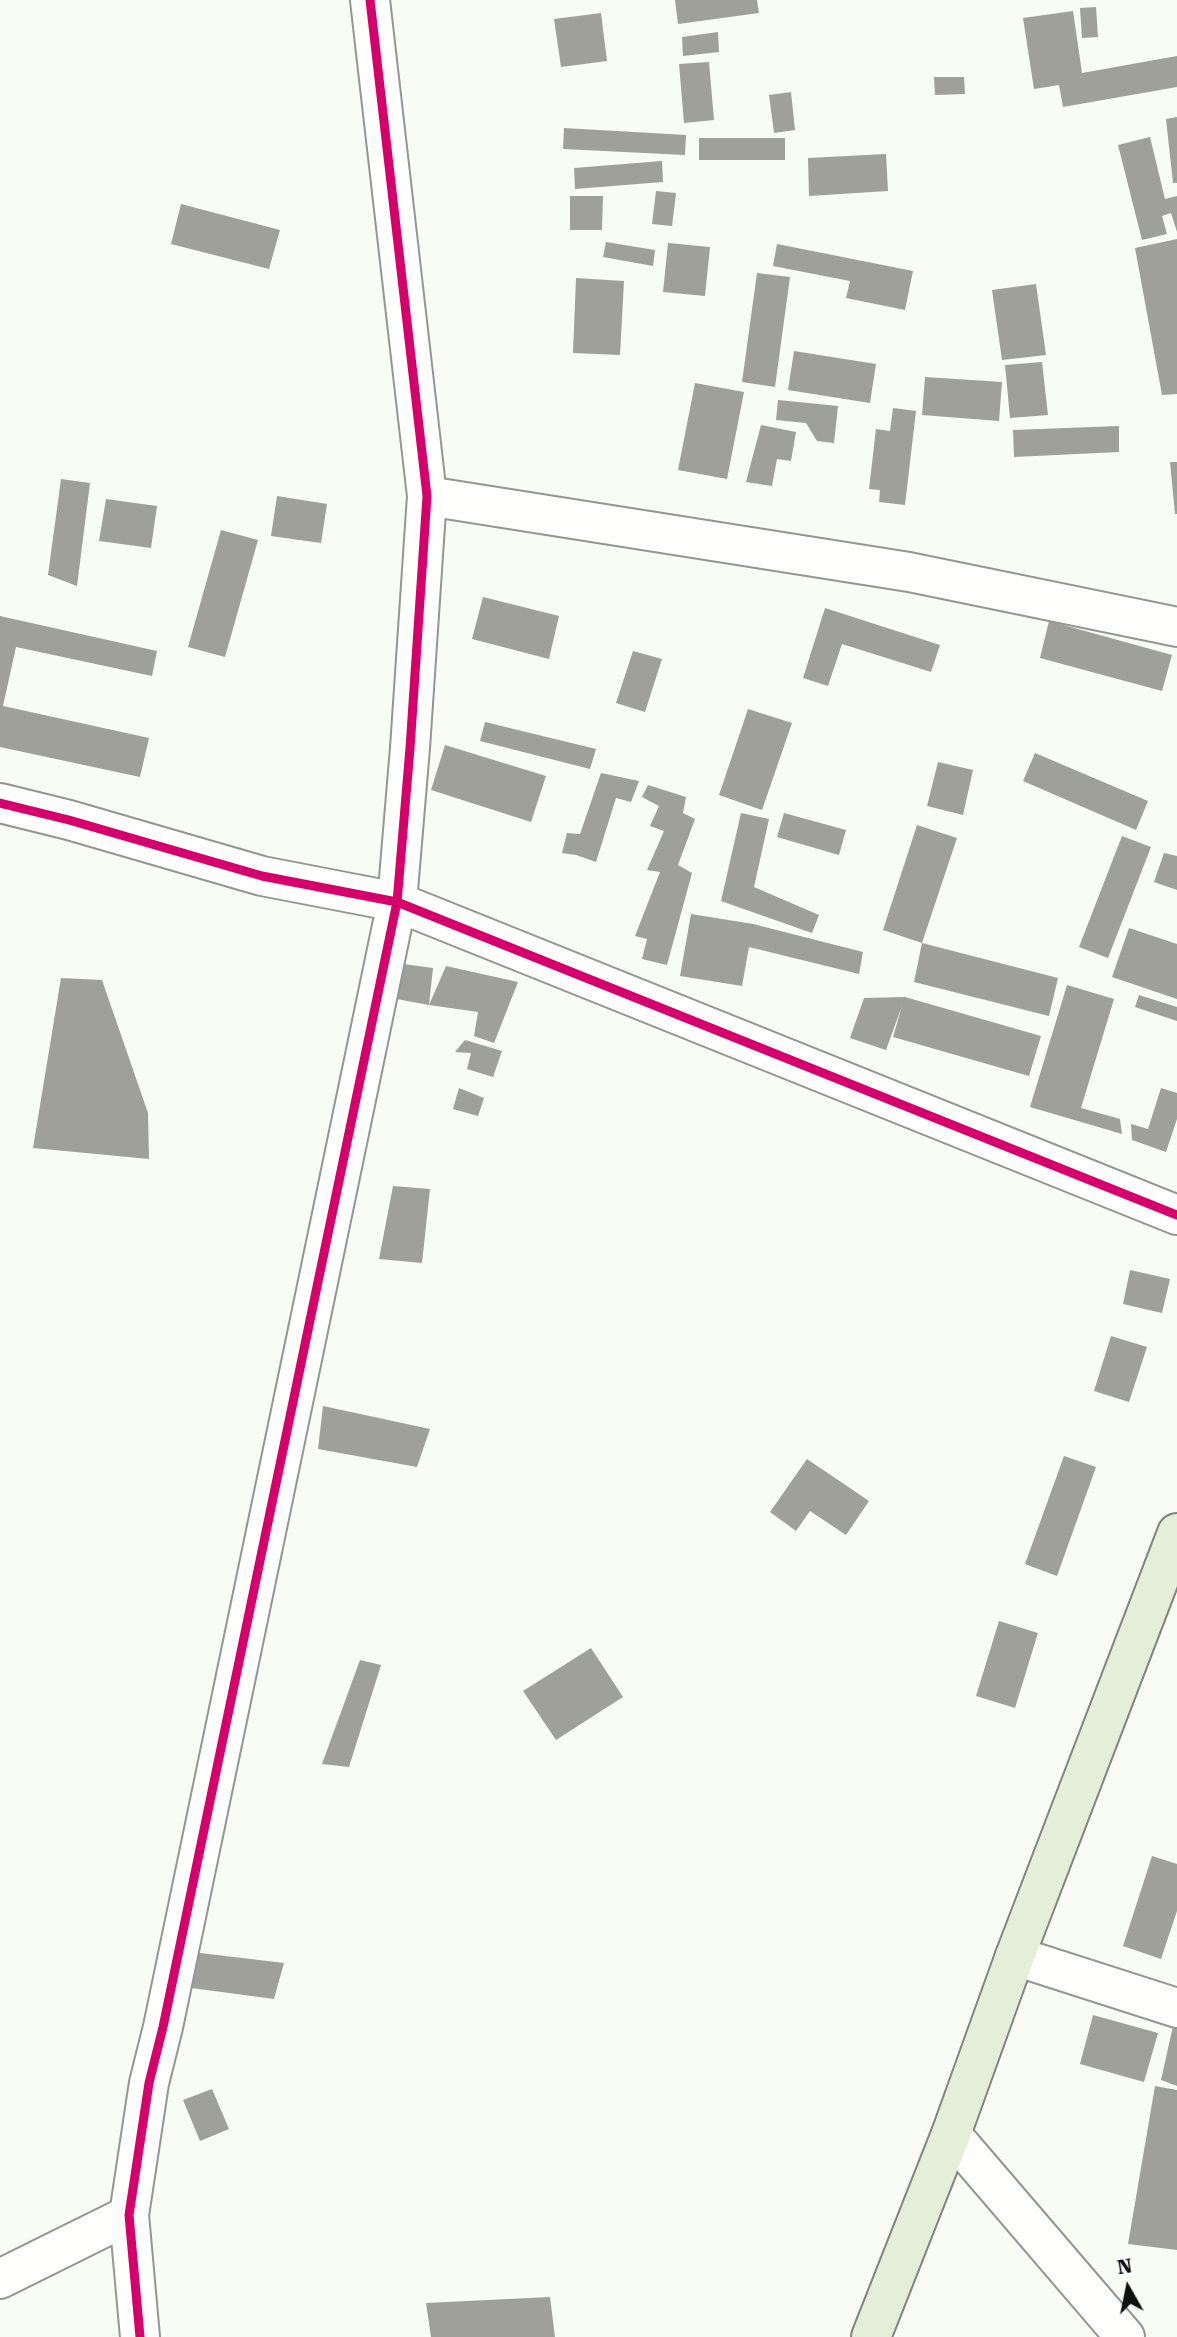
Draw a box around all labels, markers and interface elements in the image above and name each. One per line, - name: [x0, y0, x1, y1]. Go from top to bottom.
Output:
- north arrow: [1093, 2253, 1163, 2323]
- text: N: [1116, 2254, 1134, 2279]

